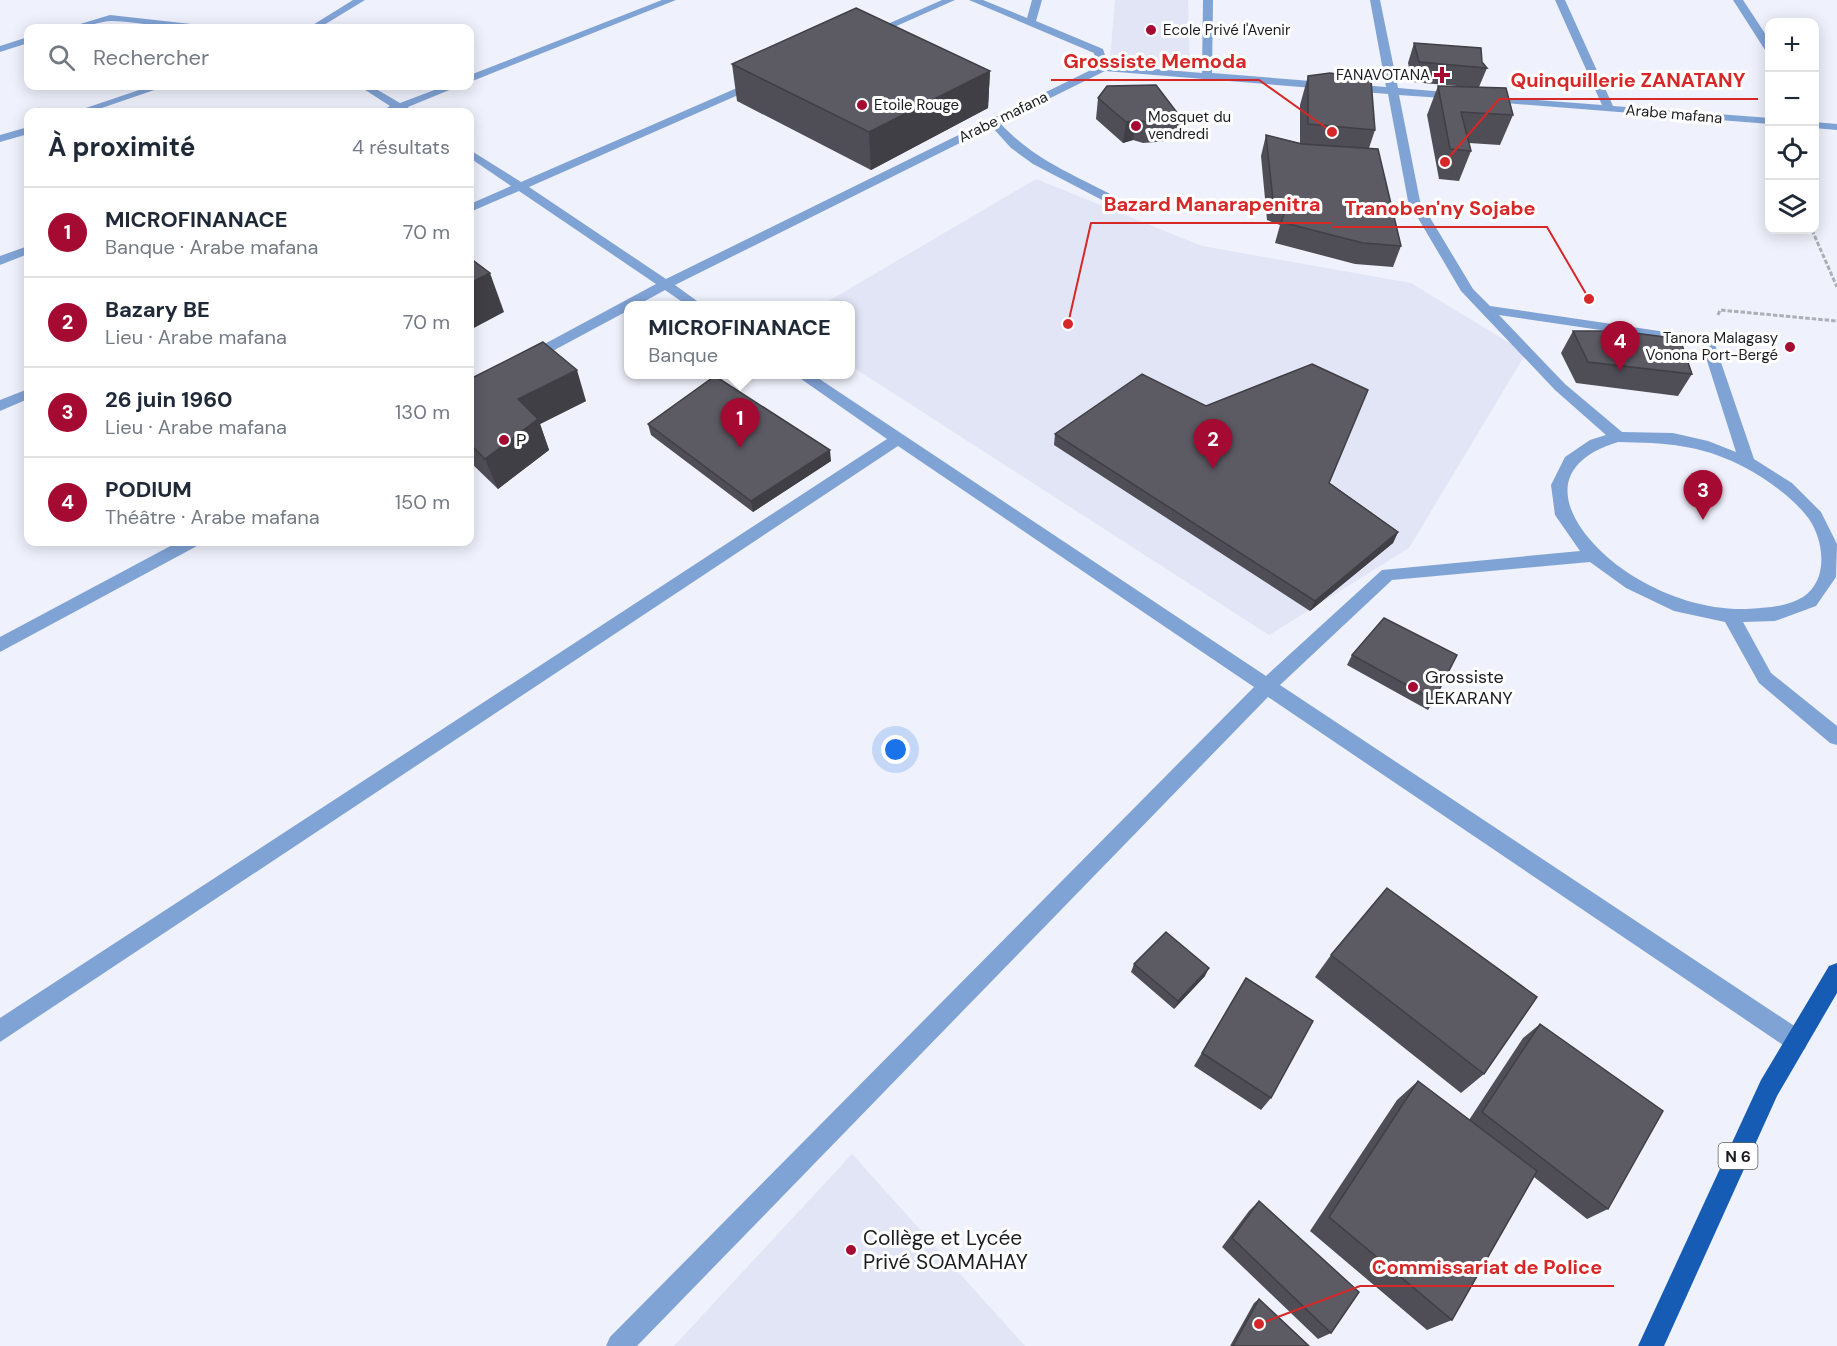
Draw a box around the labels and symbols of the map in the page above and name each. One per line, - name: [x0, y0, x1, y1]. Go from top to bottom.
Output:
- place label: Ecole Privé l'Avenir: [1163, 20, 1291, 40]
- marker: Ecole Privé l'Avenir: [1144, 23, 1158, 37]
- callout: Grossiste Memoda: [1051, 42, 1259, 80]
- text: Grossiste Memoda: [1063, 48, 1247, 74]
- callout: Quinquillerie ZANATANY: [1499, 61, 1758, 99]
- place label: FANAVOTANA: [1336, 65, 1430, 85]
- text: Quinquillerie ZANATANY: [1511, 67, 1746, 93]
- marker: FANAVOTANA: [1435, 68, 1449, 82]
- street label: Arabe mafana: [955, 87, 1051, 147]
- place label: Etoile Rouge: [874, 95, 959, 115]
- marker: Etoile Rouge: [855, 98, 869, 112]
- street label: Arabe mafana: [1625, 100, 1723, 128]
- place label: Mosquet du vendredi: [1148, 107, 1231, 144]
- marker: Mosquet du vendredi: [1129, 119, 1143, 133]
- callout: Bazard Manarapenitra: [1091, 185, 1332, 223]
- callout: Tranoben'ny Sojabe: [1332, 189, 1547, 227]
- text: Bazard Manarapenitra: [1104, 191, 1320, 217]
- text: Tranoben'ny Sojabe: [1344, 195, 1536, 221]
- pin: 4: [1600, 322, 1640, 371]
- place label: Tanora Malagasy Vonona Port-Bergé: [1646, 328, 1779, 365]
- marker: Tanora Malagasy Vonona Port-Bergé: [1783, 340, 1797, 354]
- pin: 1: [720, 398, 760, 448]
- pin: 2: [1194, 420, 1232, 469]
- place label: P: [516, 428, 526, 452]
- marker: P: [497, 433, 511, 447]
- pin: 3: [1684, 470, 1722, 520]
- place label: Grossiste LEKARANY: [1425, 665, 1513, 710]
- marker: Grossiste LEKARANY: [1406, 680, 1420, 694]
- your location: [881, 735, 910, 764]
- road number: N 6: [1718, 1143, 1758, 1169]
- place label: Collège et Lycée Privé SOAMAHAY: [863, 1224, 1028, 1276]
- marker: Collège et Lycée Privé SOAMAHAY: [844, 1243, 858, 1257]
- callout: Commissariat de Police: [1360, 1248, 1614, 1286]
- text: Commissariat de Police: [1372, 1254, 1602, 1280]

